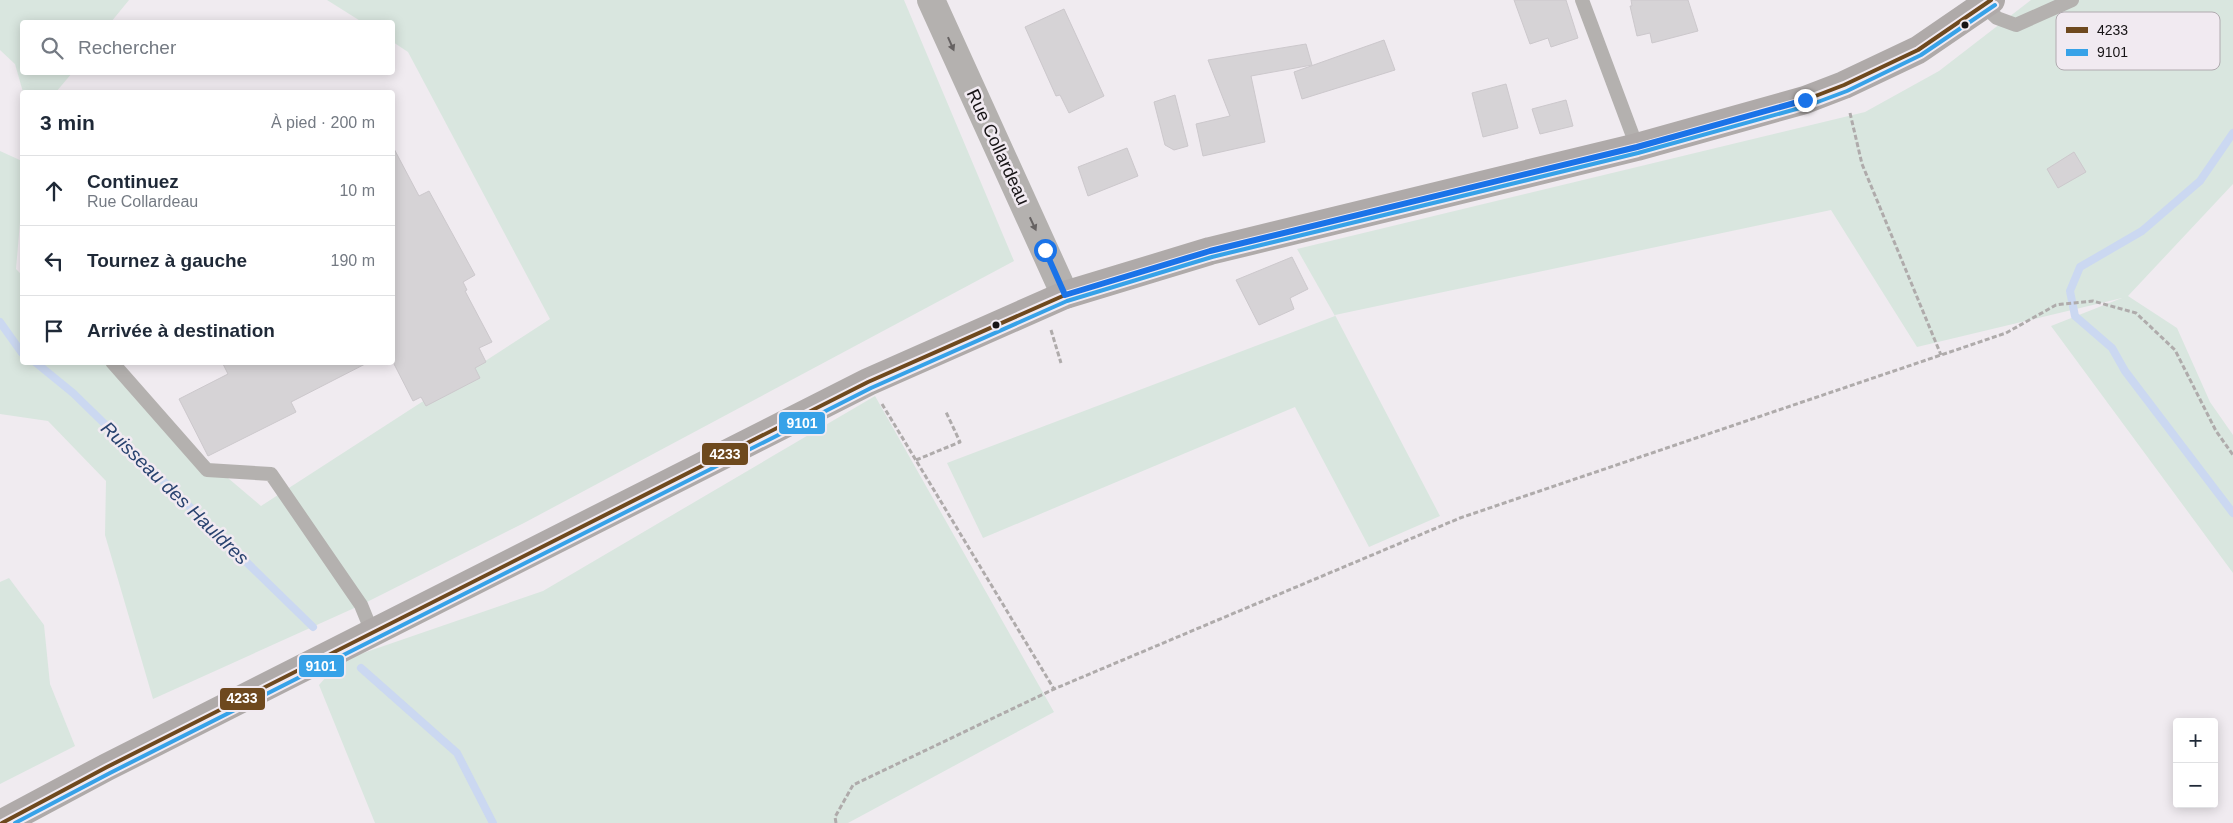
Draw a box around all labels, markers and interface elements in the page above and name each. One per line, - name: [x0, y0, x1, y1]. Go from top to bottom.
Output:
- legend: [2056, 12, 2220, 70]
- search box: [20, 20, 395, 75]
- unlabelled marker: [1960, 20, 1970, 30]
- text: 4233: [2097, 22, 2128, 38]
- icon: search: [38, 34, 66, 62]
- text: Rechercher: [78, 37, 176, 58]
- one-way arrow: [948, 37, 956, 51]
- text: 9101: [2097, 44, 2128, 60]
- street label: Rue Collardeau: [963, 86, 1033, 208]
- route end: [1794, 89, 1817, 112]
- text: 3 min: [40, 111, 95, 134]
- text: À pied · 200 m: [271, 114, 375, 131]
- text: Continuez: [87, 171, 179, 192]
- icon: ahead: [40, 177, 68, 205]
- text: 10 m: [339, 182, 375, 199]
- text: Rue Collardeau: [87, 193, 198, 210]
- one-way arrow: [1030, 217, 1038, 231]
- route start: [1034, 239, 1057, 262]
- icon: left: [40, 247, 68, 275]
- text: Tournez à gauche: [87, 250, 247, 271]
- text: 190 m: [331, 252, 375, 269]
- icon: arrive: [40, 317, 68, 345]
- text: Arrivée à destination: [87, 320, 275, 341]
- unlabelled marker: [991, 320, 1001, 330]
- line badge: 9101: [778, 411, 826, 435]
- text: 9101: [786, 415, 818, 431]
- water label: Ruisseau des Hauldres: [97, 417, 253, 569]
- line badge: 4233: [701, 442, 749, 466]
- text: 4233: [709, 446, 741, 462]
- line badge: 9101: [298, 654, 345, 678]
- text: 9101: [305, 658, 337, 674]
- line badge: 4233: [219, 687, 266, 711]
- text: 4233: [226, 690, 258, 706]
- map controls: [2173, 718, 2218, 808]
- button: +: [2173, 718, 2218, 763]
- button: −: [2173, 763, 2218, 808]

